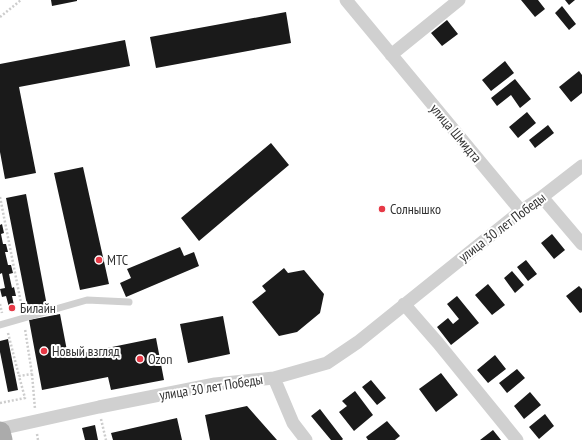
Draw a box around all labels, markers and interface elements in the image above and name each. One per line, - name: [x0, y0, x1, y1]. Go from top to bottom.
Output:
- street label: улица Шмидта: [426, 100, 486, 166]
- street label: улица 30 лет Победы: [455, 188, 549, 266]
- place label: Солнышко: [390, 200, 441, 218]
- marker: Солнышко: [377, 204, 387, 214]
- place label: МТС: [107, 251, 129, 269]
- marker: МТС: [94, 255, 104, 265]
- place label: Билайн: [20, 299, 56, 317]
- marker: Билайн: [7, 303, 17, 313]
- place label: Новый взгляд: [52, 342, 120, 360]
- marker: Новый взгляд: [39, 346, 49, 356]
- place label: Ozon: [148, 350, 173, 368]
- marker: Ozon: [135, 354, 145, 364]
- street label: улица 30 лет Победы: [158, 370, 264, 404]

